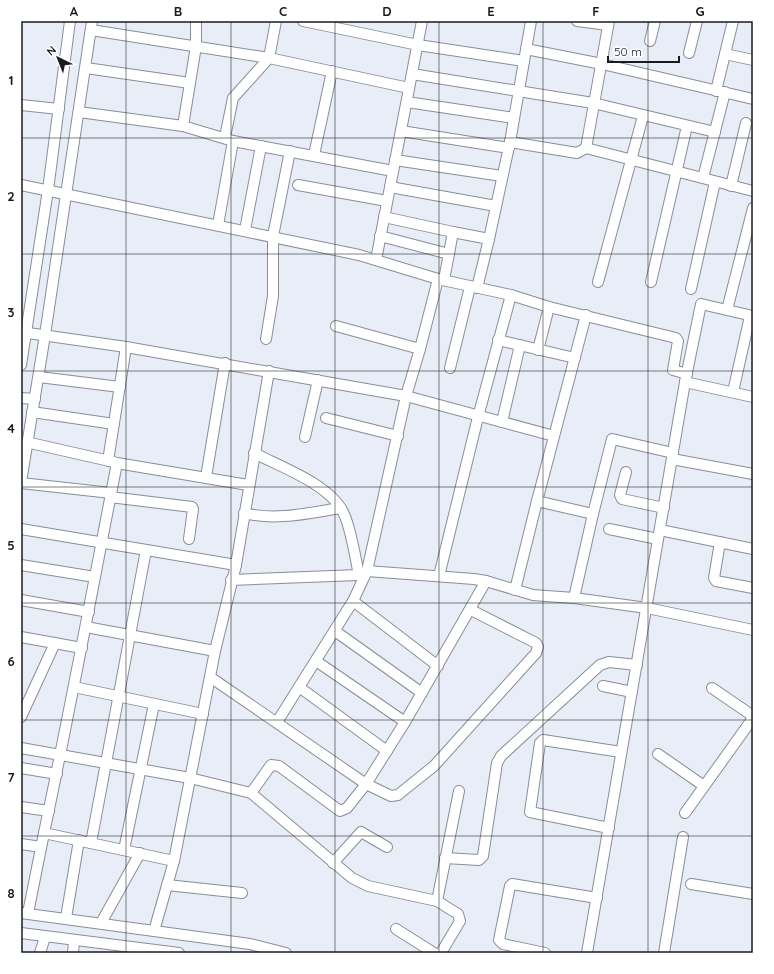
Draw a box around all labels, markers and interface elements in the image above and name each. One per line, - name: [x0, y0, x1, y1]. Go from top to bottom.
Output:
- text: A: [70, 3, 79, 19]
- text: B: [174, 3, 182, 19]
- text: C: [279, 3, 287, 19]
- text: D: [382, 3, 392, 19]
- text: E: [487, 3, 495, 19]
- text: F: [592, 3, 600, 19]
- text: G: [695, 3, 705, 19]
- north arrow: [38, 38, 78, 78]
- scale bar: [608, 38, 679, 64]
- text: N: [43, 43, 59, 59]
- text: 50 m: [614, 44, 642, 59]
- text: 1: [8, 72, 14, 88]
- text: 2: [7, 188, 15, 204]
- text: 3: [8, 304, 15, 320]
- text: 4: [7, 420, 15, 436]
- text: 5: [7, 537, 15, 553]
- text: 6: [7, 653, 15, 669]
- text: 7: [7, 769, 15, 785]
- text: 8: [7, 885, 15, 901]

